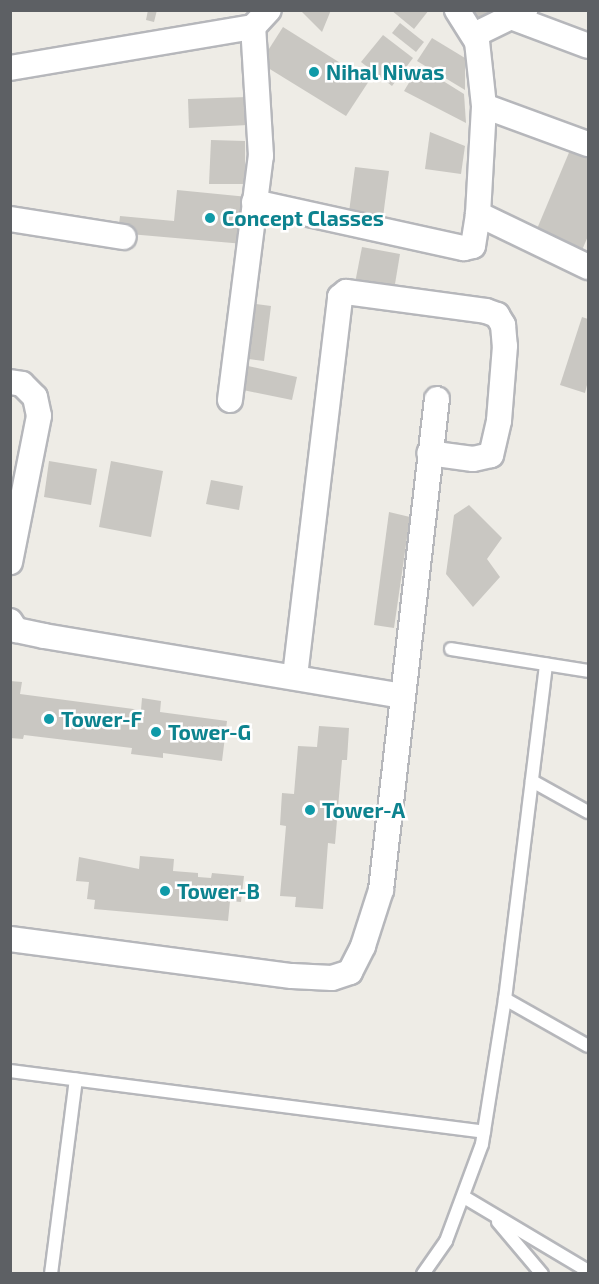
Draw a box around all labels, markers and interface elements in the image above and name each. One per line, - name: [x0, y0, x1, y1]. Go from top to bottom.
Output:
- place label: Nihal Niwas: [326, 59, 445, 85]
- marker: Nihal Niwas: [307, 65, 321, 79]
- place label: Concept Classes: [222, 205, 384, 231]
- marker: Concept Classes: [203, 211, 217, 225]
- place label: Tower-F: [61, 706, 142, 732]
- marker: Tower-F: [42, 712, 56, 726]
- place label: Tower-G: [168, 719, 251, 745]
- marker: Tower-G: [149, 725, 163, 739]
- place label: Tower-A: [322, 797, 405, 823]
- marker: Tower-A: [303, 803, 317, 817]
- place label: Tower-B: [177, 878, 260, 904]
- marker: Tower-B: [158, 884, 172, 898]

